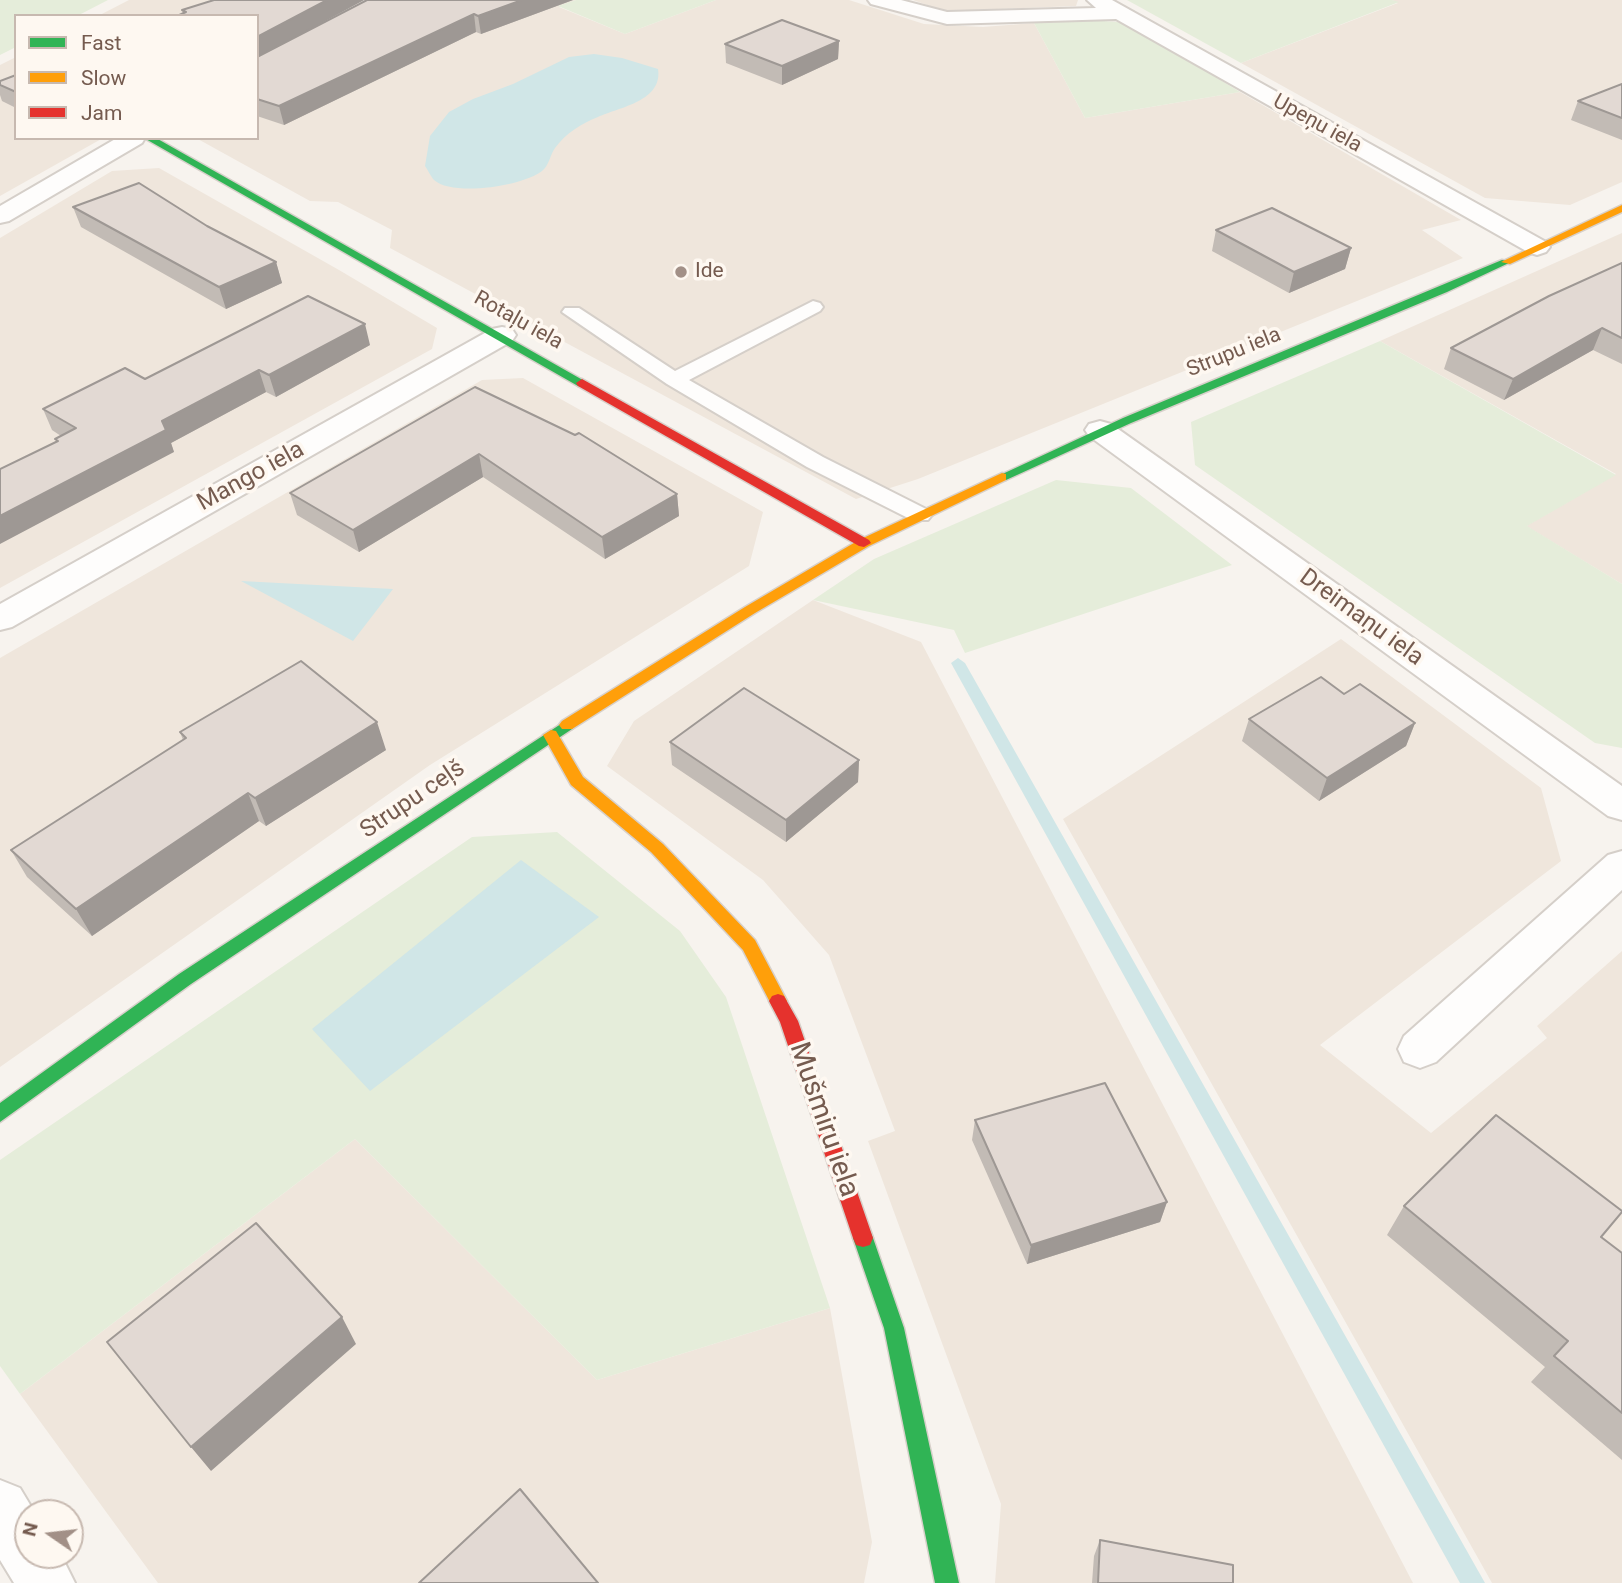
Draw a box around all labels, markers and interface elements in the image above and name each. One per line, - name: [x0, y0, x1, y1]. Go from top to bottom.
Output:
- legend: [14, 14, 259, 140]
- text: Fast: [81, 31, 121, 55]
- text: Slow: [81, 66, 126, 90]
- street label: Upeņu iela: [1268, 89, 1366, 159]
- text: Jam: [81, 101, 122, 125]
- place label: Ide: [695, 259, 724, 285]
- marker: Ide: [673, 264, 689, 280]
- street label: Rotaļu iela: [469, 286, 567, 356]
- street label: Strupu iela: [1183, 323, 1285, 383]
- street label: Mango iela: [192, 436, 310, 518]
- street label: Dreimaņu iela: [1293, 563, 1429, 673]
- street label: Strupu ceļš: [355, 755, 471, 845]
- street label: Mušmiru iela: [781, 1038, 865, 1202]
- north arrow: [14, 1499, 84, 1569]
- text: N: [17, 1520, 43, 1539]

